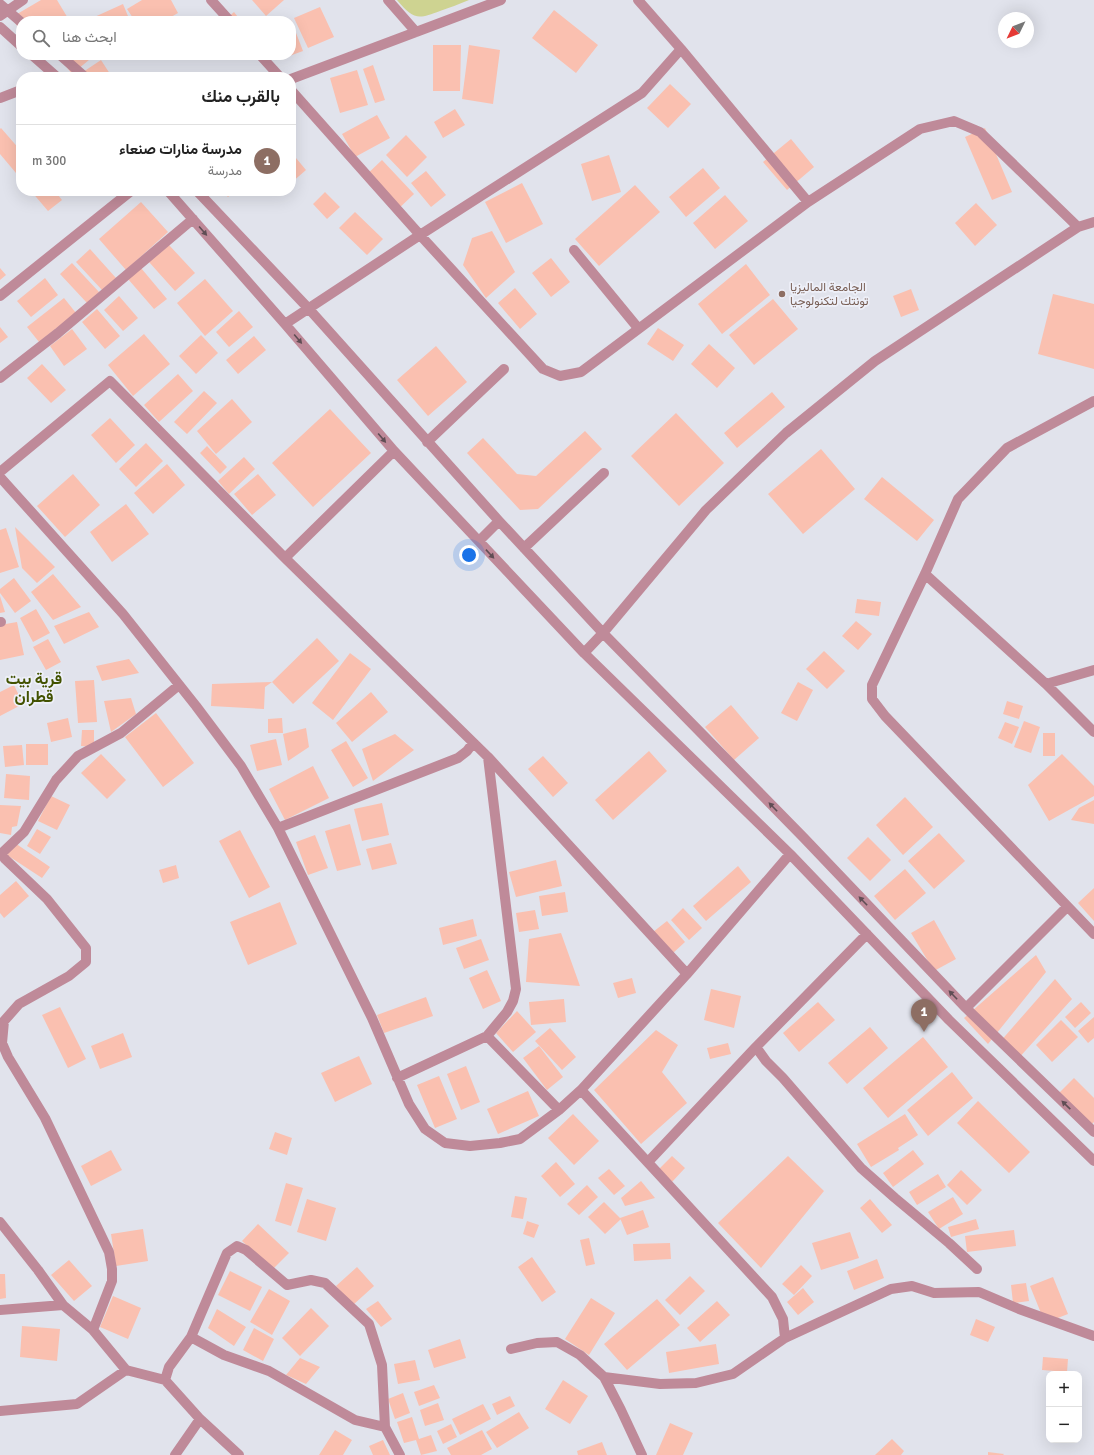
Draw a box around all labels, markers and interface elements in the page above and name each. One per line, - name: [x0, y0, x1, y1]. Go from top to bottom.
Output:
- north arrow: [998, 12, 1034, 48]
- search box: [16, 16, 296, 60]
- icon: search: [30, 27, 52, 49]
- text: ابحث هنا: [62, 28, 117, 46]
- text: بالقرب منك: [202, 86, 280, 107]
- text: مدرسة منارات صنعاء: [119, 140, 242, 158]
- text: 300 m: [32, 153, 66, 169]
- text: 1: [263, 153, 271, 169]
- text: مدرسة: [208, 163, 242, 179]
- one-way arrow: [199, 225, 208, 236]
- place label: الجامعة الماليزيا تونتك لتكنولوجيا: [790, 280, 869, 309]
- marker: الجامعة الماليزيا تونتك لتكنولوجيا: [777, 289, 787, 299]
- one-way arrow: [294, 334, 303, 344]
- one-way arrow: [378, 433, 387, 443]
- your location: [459, 545, 479, 565]
- one-way arrow: [485, 549, 494, 558]
- district label: قرية بيت قطران: [6, 669, 62, 707]
- one-way arrow: [768, 802, 778, 812]
- one-way arrow: [859, 895, 868, 906]
- one-way arrow: [948, 990, 958, 1000]
- pin: 1: [911, 999, 937, 1032]
- one-way arrow: [1061, 1100, 1071, 1110]
- map controls: [1046, 1371, 1082, 1443]
- button: +: [1046, 1371, 1082, 1407]
- button: −: [1046, 1407, 1082, 1443]

